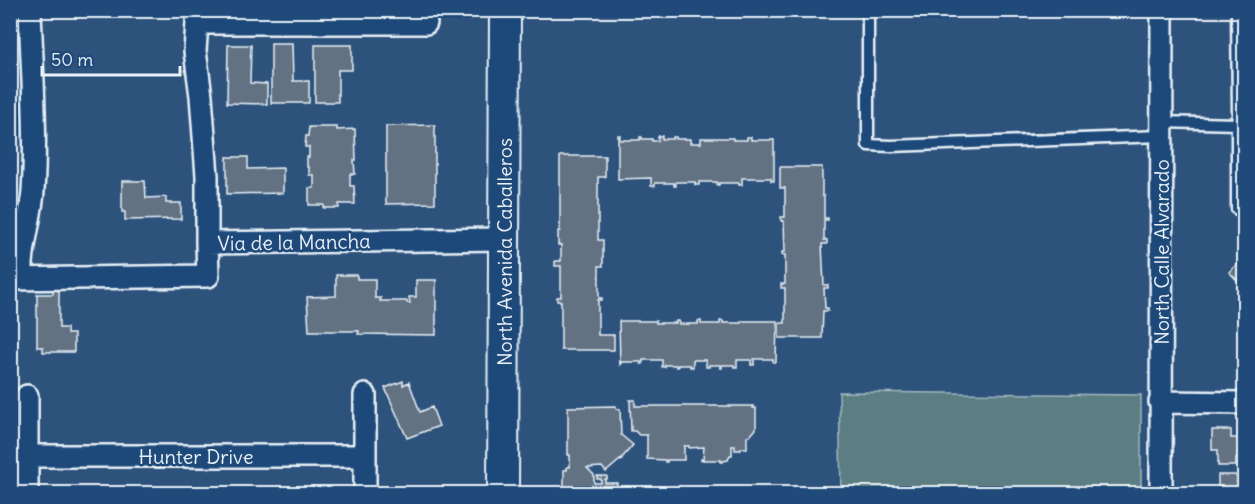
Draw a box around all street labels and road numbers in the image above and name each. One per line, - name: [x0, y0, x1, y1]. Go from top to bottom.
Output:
- street label: North Avenida Caballeros: [492, 138, 517, 366]
- street label: North Calle Alvarado: [1149, 159, 1174, 345]
- street label: Via de la Mancha: [217, 228, 371, 256]
- street label: Hunter Drive: [139, 444, 253, 469]

